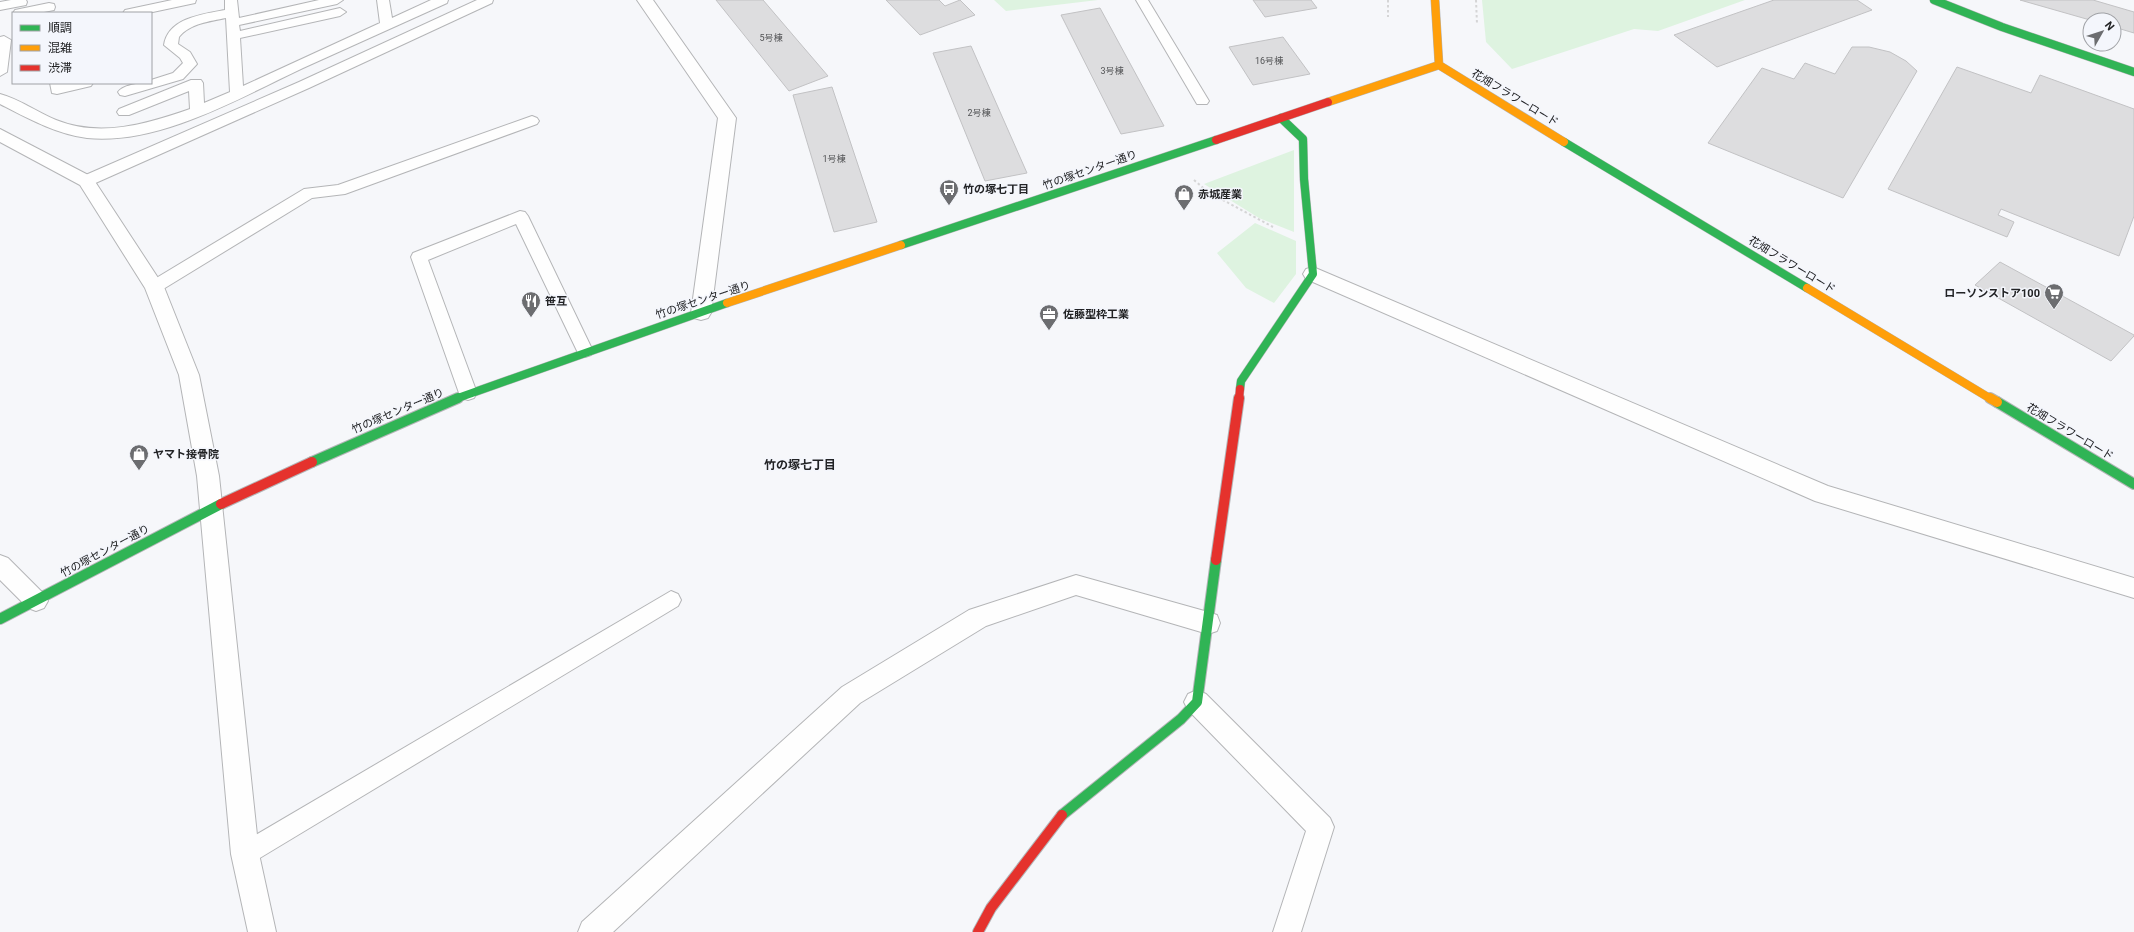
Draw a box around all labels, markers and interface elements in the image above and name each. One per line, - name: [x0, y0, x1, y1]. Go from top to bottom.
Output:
- legend: [12, 12, 152, 84]
- north arrow: [2082, 12, 2122, 52]
- text: N: [2102, 19, 2117, 33]
- text: 順調: [48, 21, 72, 35]
- house number: 5号棟: [759, 32, 784, 43]
- text: 混雑: [48, 41, 72, 55]
- house number: 16号棟: [1255, 55, 1284, 66]
- text: 渋滞: [48, 61, 72, 75]
- house number: 3号棟: [1100, 65, 1125, 76]
- street label: 花畑フラワーロード: [1469, 67, 1561, 129]
- house number: 2号棟: [967, 107, 992, 118]
- street label: 竹の塚センター通り: [1041, 148, 1139, 192]
- house number: 1号棟: [822, 153, 847, 164]
- bus stop icon: 竹の塚七丁目: [938, 178, 960, 206]
- place label: 竹の塚七丁目: [963, 183, 1029, 196]
- shop icon: 赤城産業: [1173, 183, 1195, 211]
- place label: 赤城産業: [1198, 188, 1242, 201]
- street label: 花畑フラワーロード: [1746, 234, 1838, 296]
- street label: 竹の塚センター通り: [654, 279, 752, 321]
- supermarket icon: ローソンストア100: [2043, 282, 2065, 310]
- place label: ローソンストア100: [1944, 287, 2040, 300]
- restaurant icon: 笹互: [520, 290, 542, 318]
- place label: 笹互: [545, 295, 567, 308]
- office icon: 佐藤型枠工業: [1038, 303, 1060, 331]
- place label: 佐藤型枠工業: [1063, 308, 1129, 321]
- street label: 竹の塚センター通り: [350, 386, 446, 436]
- street label: 花畑フラワーロード: [2024, 401, 2116, 463]
- shop icon: ヤマト接骨院: [128, 443, 150, 471]
- place label: ヤマト接骨院: [153, 448, 219, 461]
- district label: 竹の塚七丁目: [764, 458, 836, 472]
- street label: 竹の塚センター通り: [58, 522, 152, 580]

